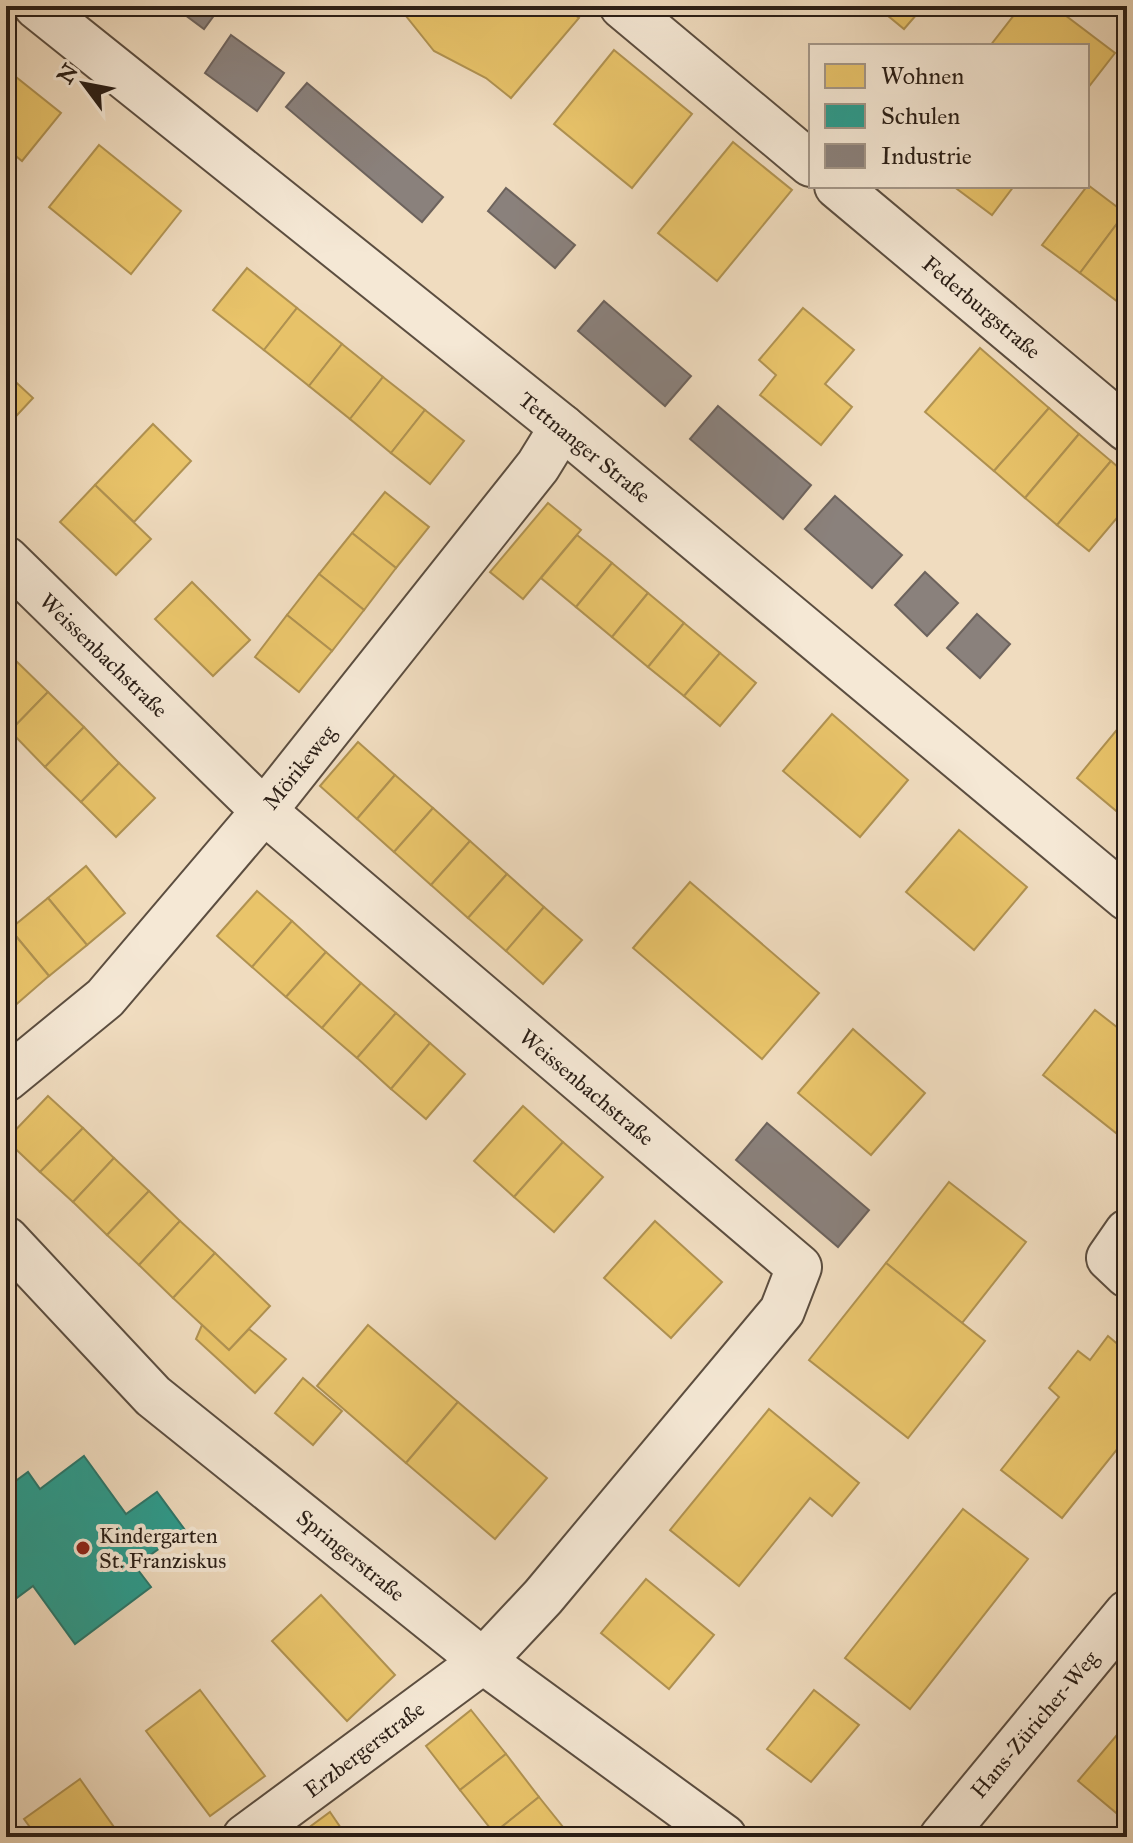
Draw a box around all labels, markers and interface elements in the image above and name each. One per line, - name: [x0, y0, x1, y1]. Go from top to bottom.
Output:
- north arrow: [44, 44, 124, 124]
- legend: [809, 44, 1089, 188]
- text: N: [51, 58, 84, 89]
- text: Wohnen: [881, 61, 964, 91]
- text: Schulen: [881, 101, 960, 131]
- text: Industrie: [881, 141, 972, 171]
- street label: Federburgstraße: [917, 250, 1046, 365]
- street label: Tettnanger Straße: [513, 386, 656, 509]
- street label: Weissenbachstraße: [34, 587, 173, 723]
- street label: Mörikeweg: [257, 719, 342, 815]
- street label: Weissenbachstraße: [514, 1023, 660, 1152]
- street label: Springerstraße: [291, 1504, 410, 1607]
- place label: Kindergarten St. Franziskus: [99, 1522, 226, 1574]
- marker: Kindergarten St. Franziskus: [74, 1539, 92, 1557]
- street label: Hans-Züricher-Weg: [965, 1645, 1104, 1804]
- street label: Erzbergerstraße: [299, 1695, 430, 1803]

